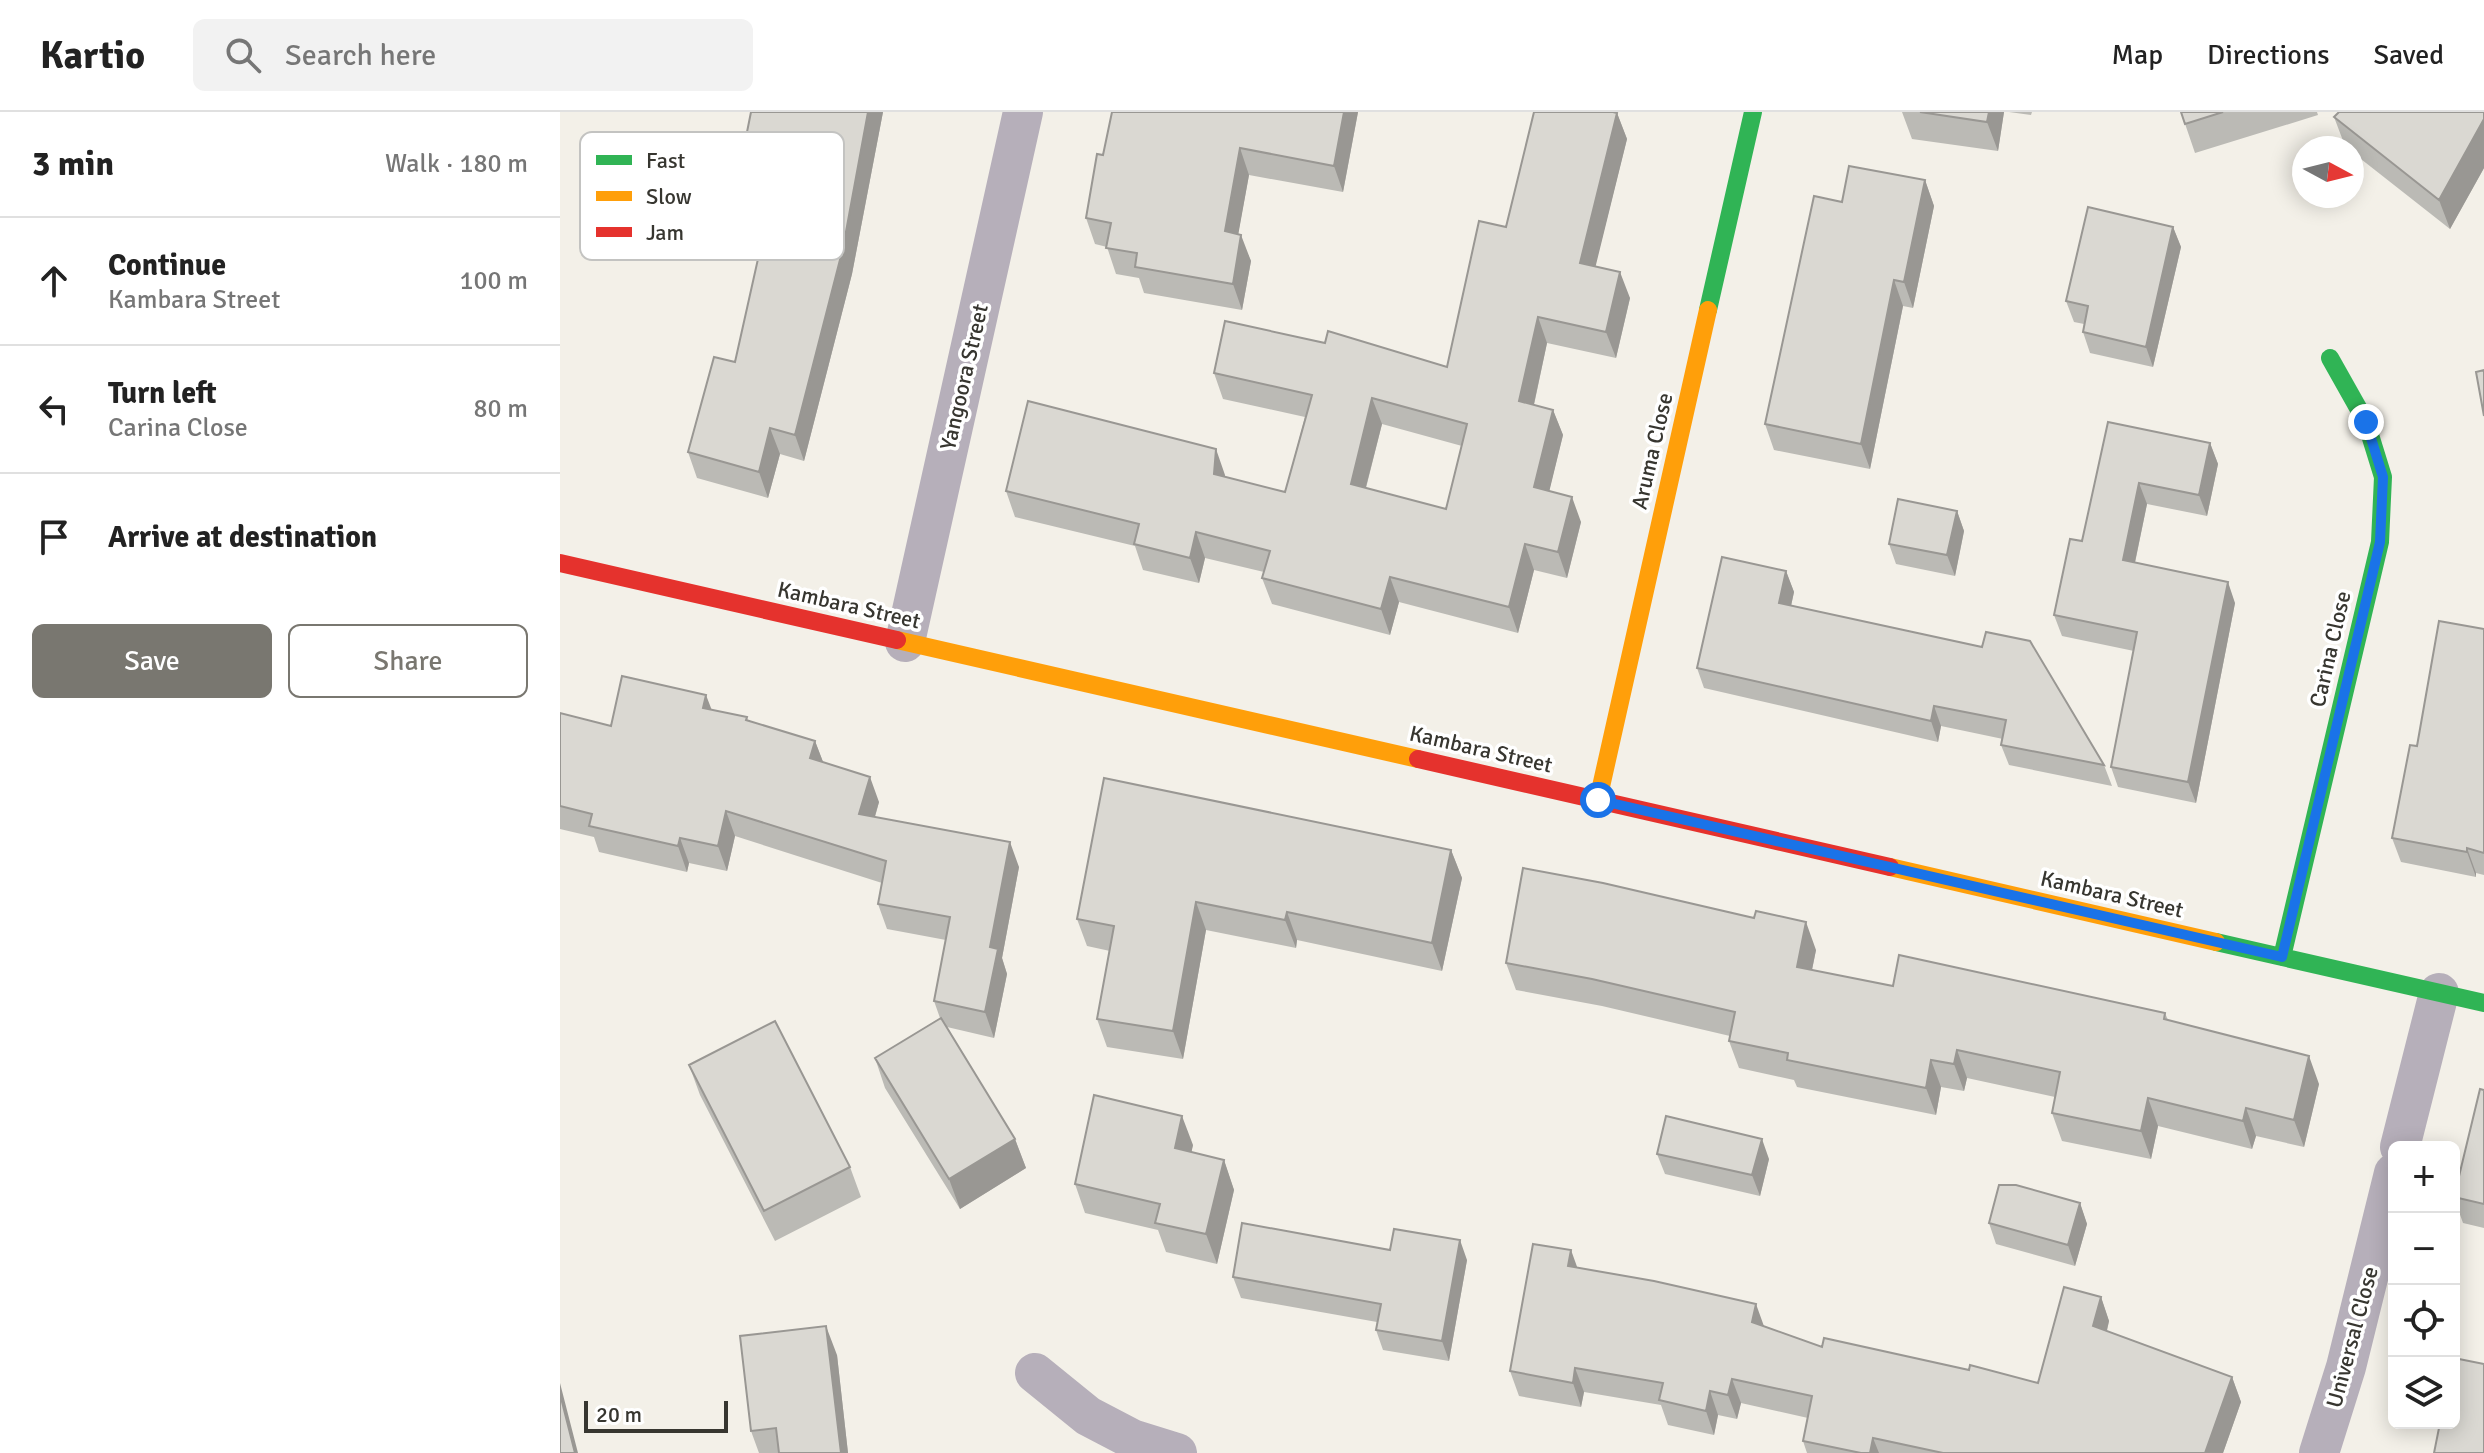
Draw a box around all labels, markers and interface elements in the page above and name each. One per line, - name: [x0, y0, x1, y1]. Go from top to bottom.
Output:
- search box: [193, 19, 753, 91]
- text: Kartio: [40, 32, 145, 79]
- icon: search: [221, 33, 265, 77]
- text: Search here: [285, 37, 436, 74]
- text: Map: [2111, 38, 2163, 72]
- text: Directions: [2207, 38, 2329, 72]
- text: Saved: [2373, 38, 2444, 72]
- legend: [580, 132, 844, 260]
- north arrow: [2292, 136, 2364, 208]
- text: 3 min: [32, 143, 114, 185]
- text: Fast: [646, 147, 686, 174]
- text: Walk · 180 m: [385, 148, 528, 180]
- text: Slow: [646, 183, 692, 210]
- text: Jam: [646, 219, 684, 246]
- text: Continue: [108, 247, 226, 284]
- icon: ahead: [32, 259, 76, 303]
- text: 100 m: [459, 265, 528, 297]
- text: Kambara Street: [108, 284, 280, 316]
- street label: Yangoora Street: [934, 301, 994, 453]
- text: Turn left: [108, 375, 217, 412]
- icon: left: [32, 387, 76, 431]
- street label: Aruma Close: [1625, 390, 1679, 512]
- text: 80 m: [473, 393, 528, 425]
- route end: [2348, 404, 2384, 440]
- text: Carina Close: [108, 412, 248, 444]
- icon: arrive: [32, 515, 76, 559]
- text: Arrive at destination: [108, 519, 377, 556]
- street label: Kambara Street: [775, 575, 923, 635]
- street label: Carina Close: [2304, 588, 2356, 710]
- button: Save: [32, 624, 272, 698]
- button: Share: [288, 624, 528, 698]
- street label: Kambara Street: [1407, 719, 1555, 779]
- route start: [1580, 782, 1616, 818]
- street label: Kambara Street: [2038, 864, 2186, 924]
- map controls: [2388, 1141, 2460, 1429]
- button: +: [2388, 1141, 2460, 1213]
- button: −: [2388, 1213, 2460, 1285]
- street label: Universal Close: [2320, 1263, 2384, 1411]
- button: locate: [2388, 1285, 2460, 1357]
- button: layers: [2388, 1357, 2460, 1429]
- scale bar: [584, 1397, 728, 1433]
- text: 20 m: [596, 1401, 642, 1428]

